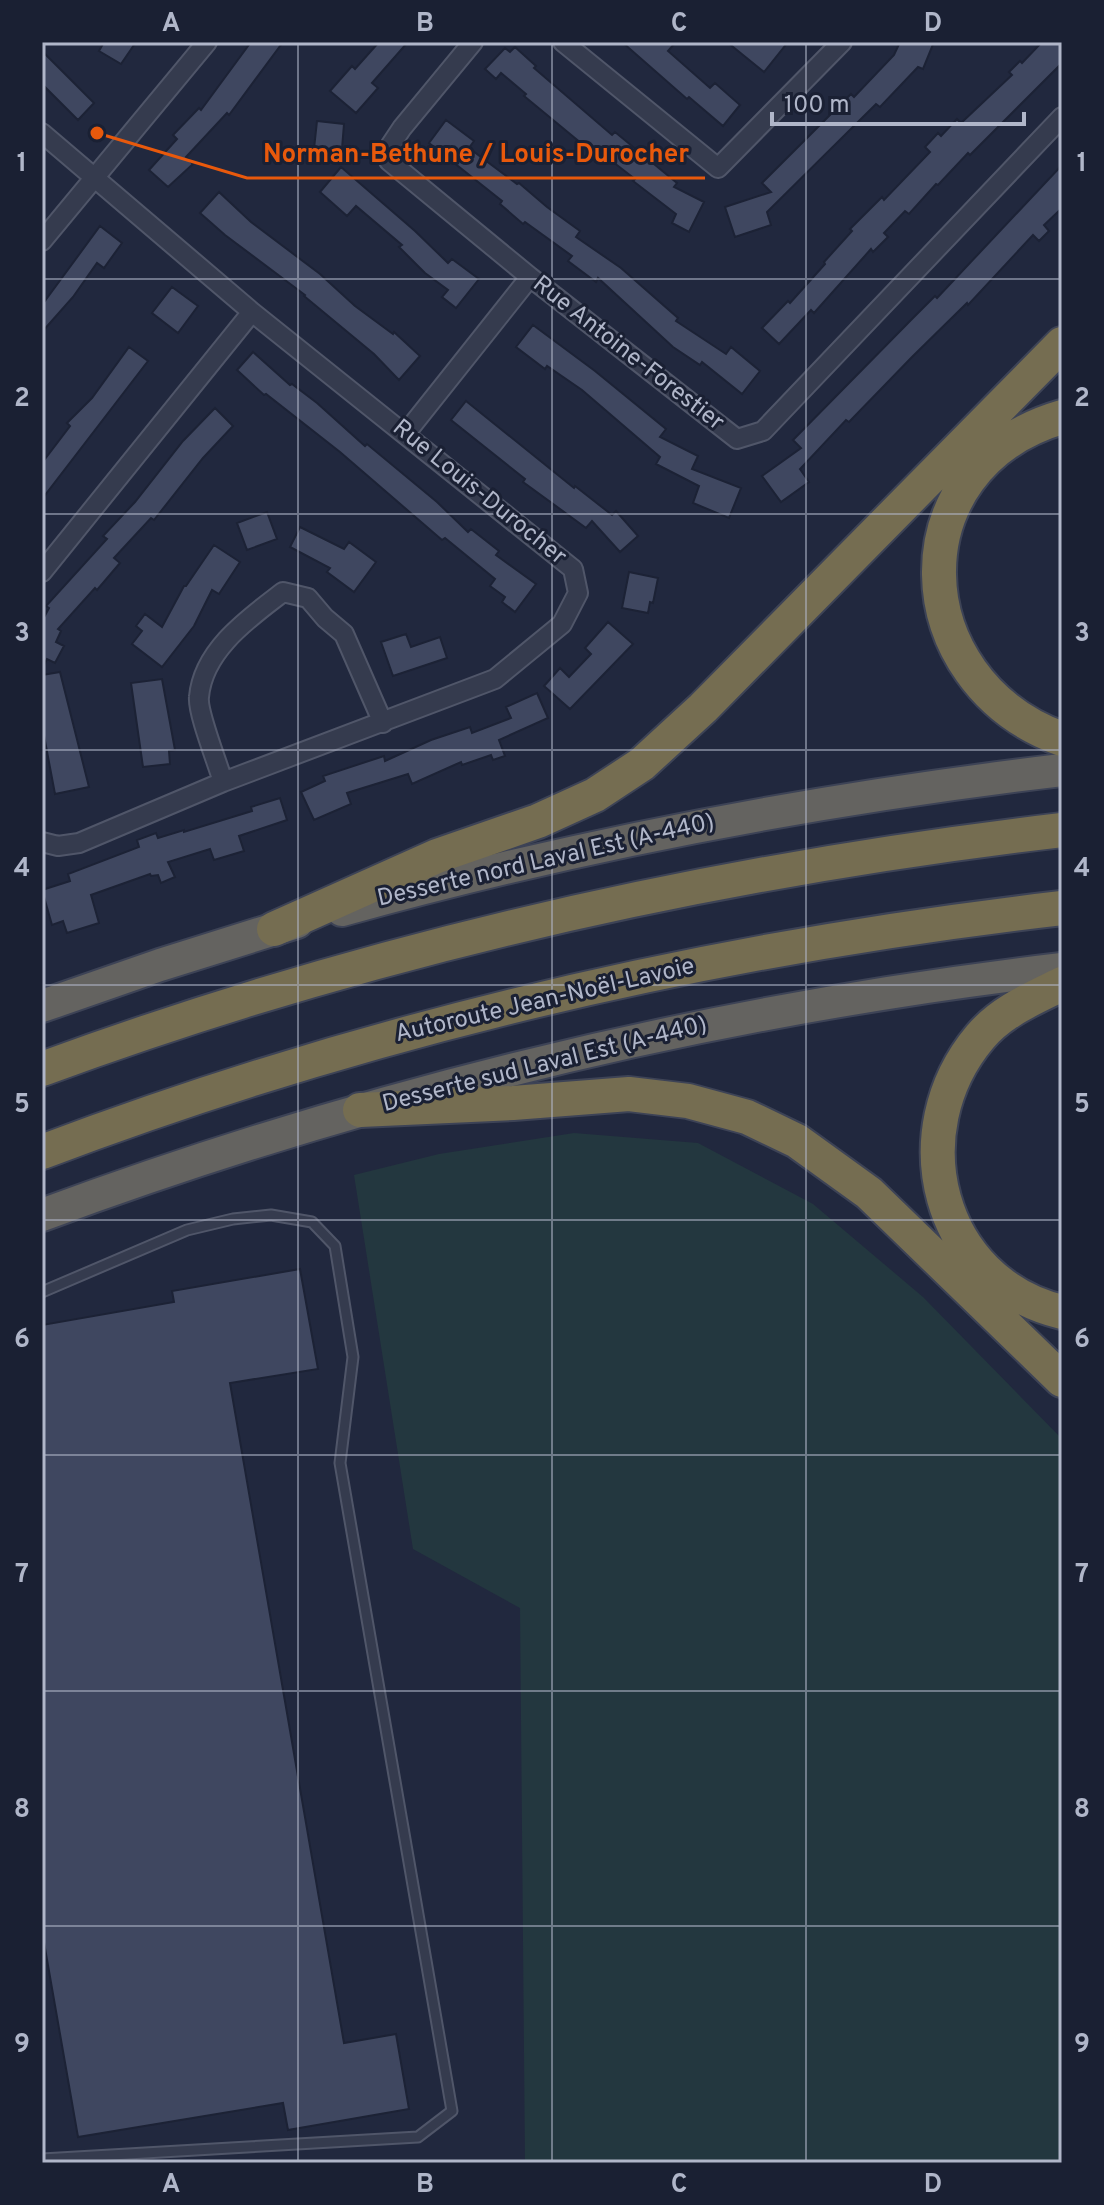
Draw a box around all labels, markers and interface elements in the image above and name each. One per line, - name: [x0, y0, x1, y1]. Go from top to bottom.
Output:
- text: A: [162, 8, 180, 41]
- text: B: [416, 8, 434, 41]
- text: C: [671, 8, 687, 41]
- text: D: [924, 8, 942, 41]
- scale bar: [772, 76, 1024, 126]
- text: 100 m: [784, 91, 850, 121]
- callout: Norman-Bethune / Louis-Durocher: [247, 128, 705, 178]
- text: Norman-Bethune / Louis-Durocher: [263, 139, 689, 172]
- text: 1: [17, 148, 27, 181]
- text: 1: [1077, 148, 1087, 181]
- street label: Rue Antoine-Forestier: [526, 270, 730, 438]
- text: 2: [14, 383, 30, 416]
- text: 2: [1074, 383, 1090, 416]
- street label: Rue Louis-Durocher: [386, 414, 572, 572]
- text: 3: [14, 618, 30, 651]
- text: 3: [1074, 618, 1090, 651]
- street label: Desserte nord Laval Est (A-440): [375, 808, 717, 914]
- text: 4: [14, 853, 30, 886]
- text: 4: [1074, 853, 1090, 886]
- street label: Autoroute Jean-Noël-Lavoie: [392, 952, 698, 1050]
- street label: Desserte sud Laval Est (A-440): [380, 1010, 710, 1120]
- text: 5: [14, 1089, 30, 1122]
- text: 5: [1074, 1089, 1090, 1122]
- text: 6: [14, 1324, 30, 1357]
- text: 6: [1074, 1324, 1090, 1357]
- text: 7: [15, 1559, 29, 1592]
- text: 7: [1075, 1559, 1089, 1592]
- text: 8: [14, 1794, 30, 1827]
- text: 8: [1074, 1794, 1090, 1827]
- text: 9: [14, 2029, 30, 2062]
- text: 9: [1074, 2029, 1090, 2062]
- text: A: [162, 2169, 180, 2202]
- text: B: [416, 2169, 434, 2202]
- text: C: [671, 2169, 687, 2202]
- text: D: [924, 2169, 942, 2202]

